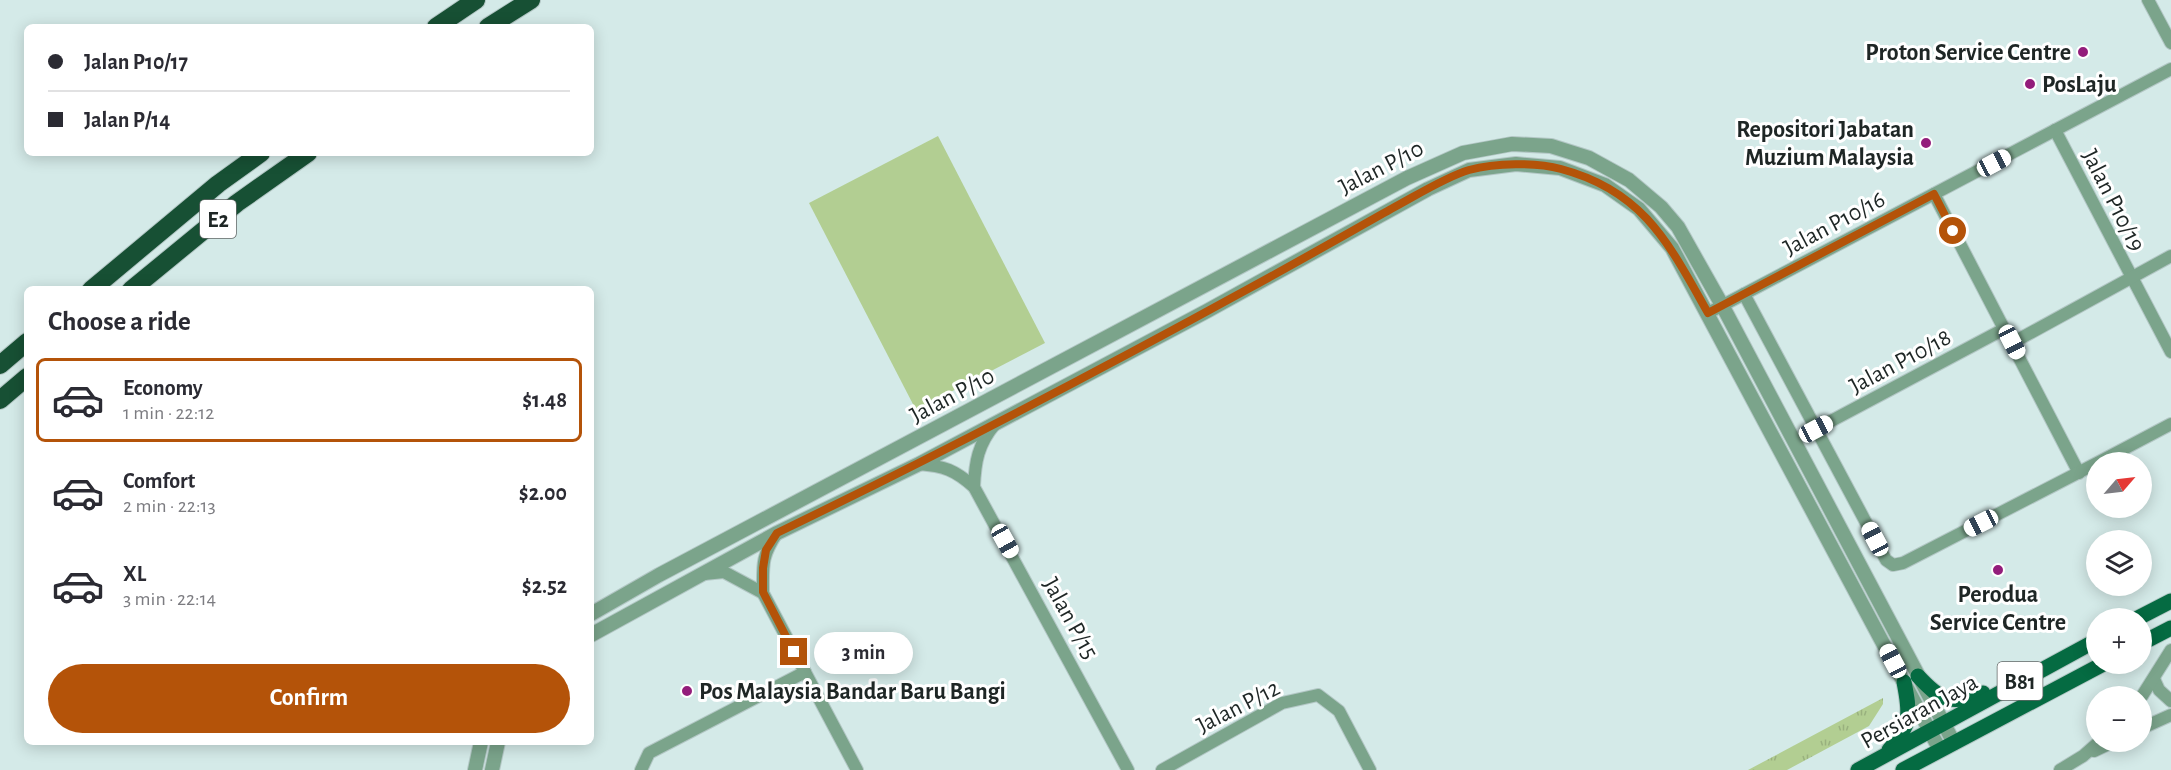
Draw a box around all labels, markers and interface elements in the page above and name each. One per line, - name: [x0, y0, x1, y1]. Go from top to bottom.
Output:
- place label: Proton Service Centre: [1865, 41, 2071, 65]
- marker: Proton Service Centre: [2076, 45, 2090, 59]
- text: Jalan P10/17: [84, 51, 188, 73]
- place label: PosLaju: [2042, 73, 2117, 97]
- marker: PosLaju: [2023, 77, 2037, 91]
- text: Jalan P/14: [84, 109, 170, 131]
- place label: Repositori Jabatan Muzium Malaysia: [1736, 118, 1914, 170]
- street label: Jalan P/10: [1335, 136, 1428, 199]
- marker: Repositori Jabatan Muzium Malaysia: [1919, 136, 1933, 150]
- street label: Jalan P10/19: [2077, 146, 2149, 255]
- car: [1974, 147, 2014, 179]
- street label: Jalan P10/16: [1780, 187, 1889, 261]
- road number: E2: [200, 200, 236, 238]
- route start: [1939, 217, 1966, 244]
- text: Choose a ride: [48, 308, 191, 335]
- car: [1996, 322, 2028, 362]
- street label: Jalan P10/18: [1846, 325, 1955, 399]
- street label: Jalan P/10: [906, 364, 998, 428]
- icon: car: [51, 373, 105, 427]
- text: Economy: [123, 377, 203, 399]
- text: $1.48: [522, 389, 567, 411]
- text: 1 min · 22:12: [123, 403, 214, 423]
- car: [1796, 413, 1836, 445]
- north arrow: [2086, 452, 2152, 518]
- map controls: [2086, 452, 2152, 752]
- icon: car: [51, 466, 105, 520]
- text: Comfort: [123, 470, 195, 492]
- text: $2.00: [519, 482, 567, 504]
- text: 2 min · 22:13: [123, 496, 216, 516]
- car: [1961, 507, 2001, 539]
- car: [1859, 519, 1891, 559]
- car: [988, 521, 1022, 561]
- button: layers: [2086, 530, 2152, 596]
- icon: car: [51, 559, 105, 613]
- text: XL: [123, 563, 146, 585]
- marker: Perodua Service Centre: [1991, 563, 2005, 577]
- street label: Jalan P/15: [1038, 574, 1102, 663]
- text: $2.52: [522, 575, 567, 597]
- place label: Perodua Service Centre: [1930, 583, 2066, 635]
- text: 3 min · 22:14: [123, 589, 216, 609]
- button: +: [2086, 608, 2152, 674]
- callout: 3 min: [815, 631, 914, 673]
- route end: [780, 638, 807, 665]
- car: [1877, 641, 1909, 681]
- text: 3 min: [842, 643, 885, 663]
- road number: B81: [1998, 662, 2042, 700]
- button: Confirm: [48, 664, 570, 733]
- street label: Persiaran Jaya: [1857, 670, 1982, 754]
- street label: Jalan P/12: [1193, 676, 1284, 738]
- place label: Pos Malaysia Bandar Baru Bangi: [699, 680, 1006, 704]
- marker: Pos Malaysia Bandar Baru Bangi: [680, 684, 694, 698]
- button: −: [2086, 686, 2152, 752]

